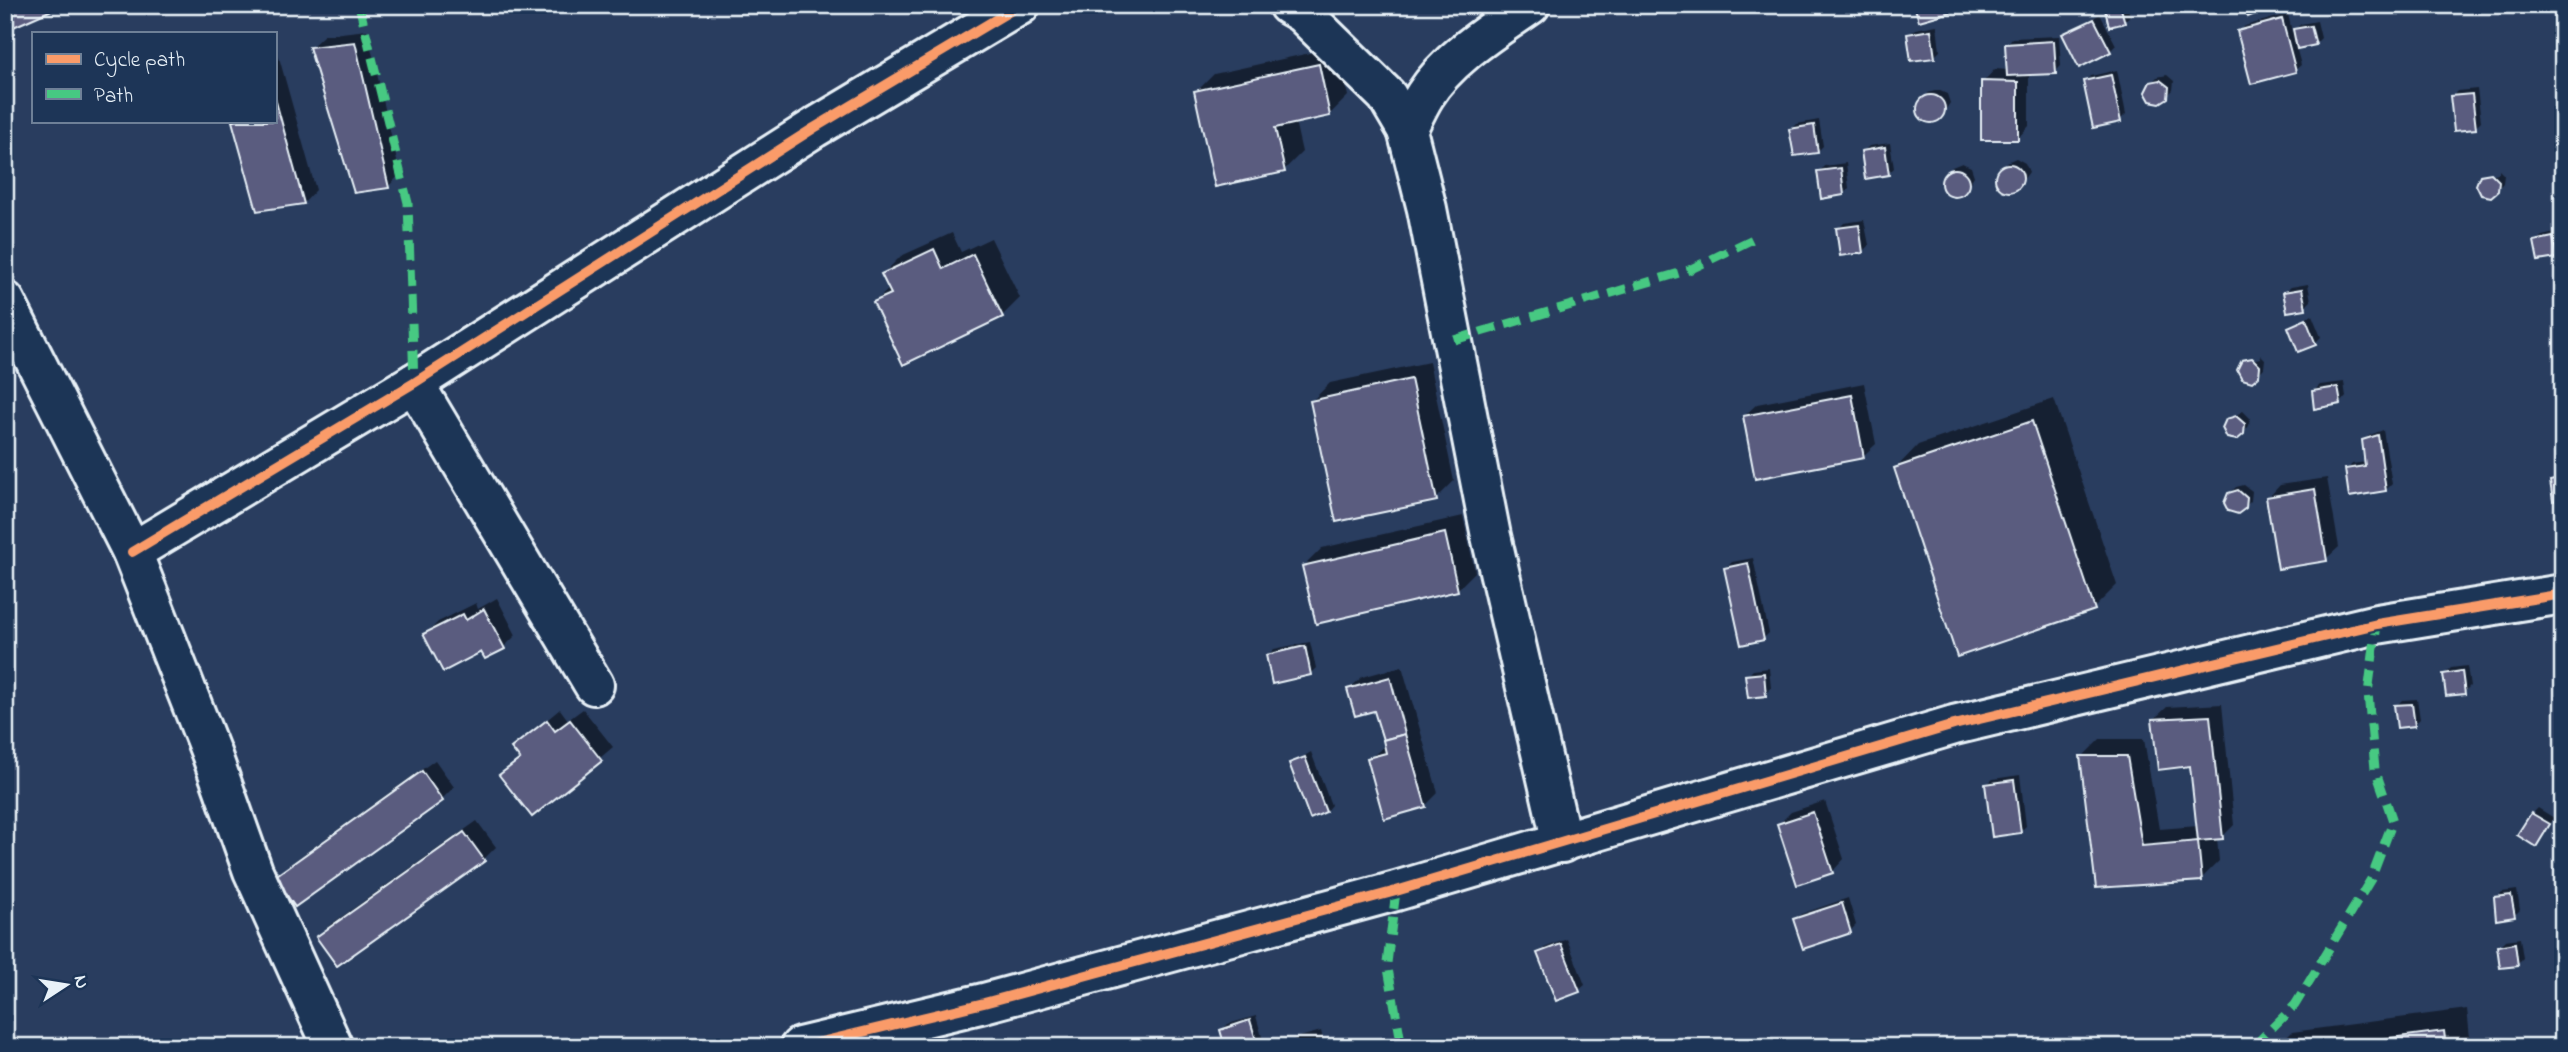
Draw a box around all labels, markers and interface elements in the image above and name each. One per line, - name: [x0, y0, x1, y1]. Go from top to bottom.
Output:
- legend: [32, 32, 276, 122]
- text: Cycle path: [94, 46, 185, 78]
- text: Path: [94, 82, 133, 112]
- north arrow: [32, 950, 102, 1020]
- text: N: [66, 973, 95, 991]

